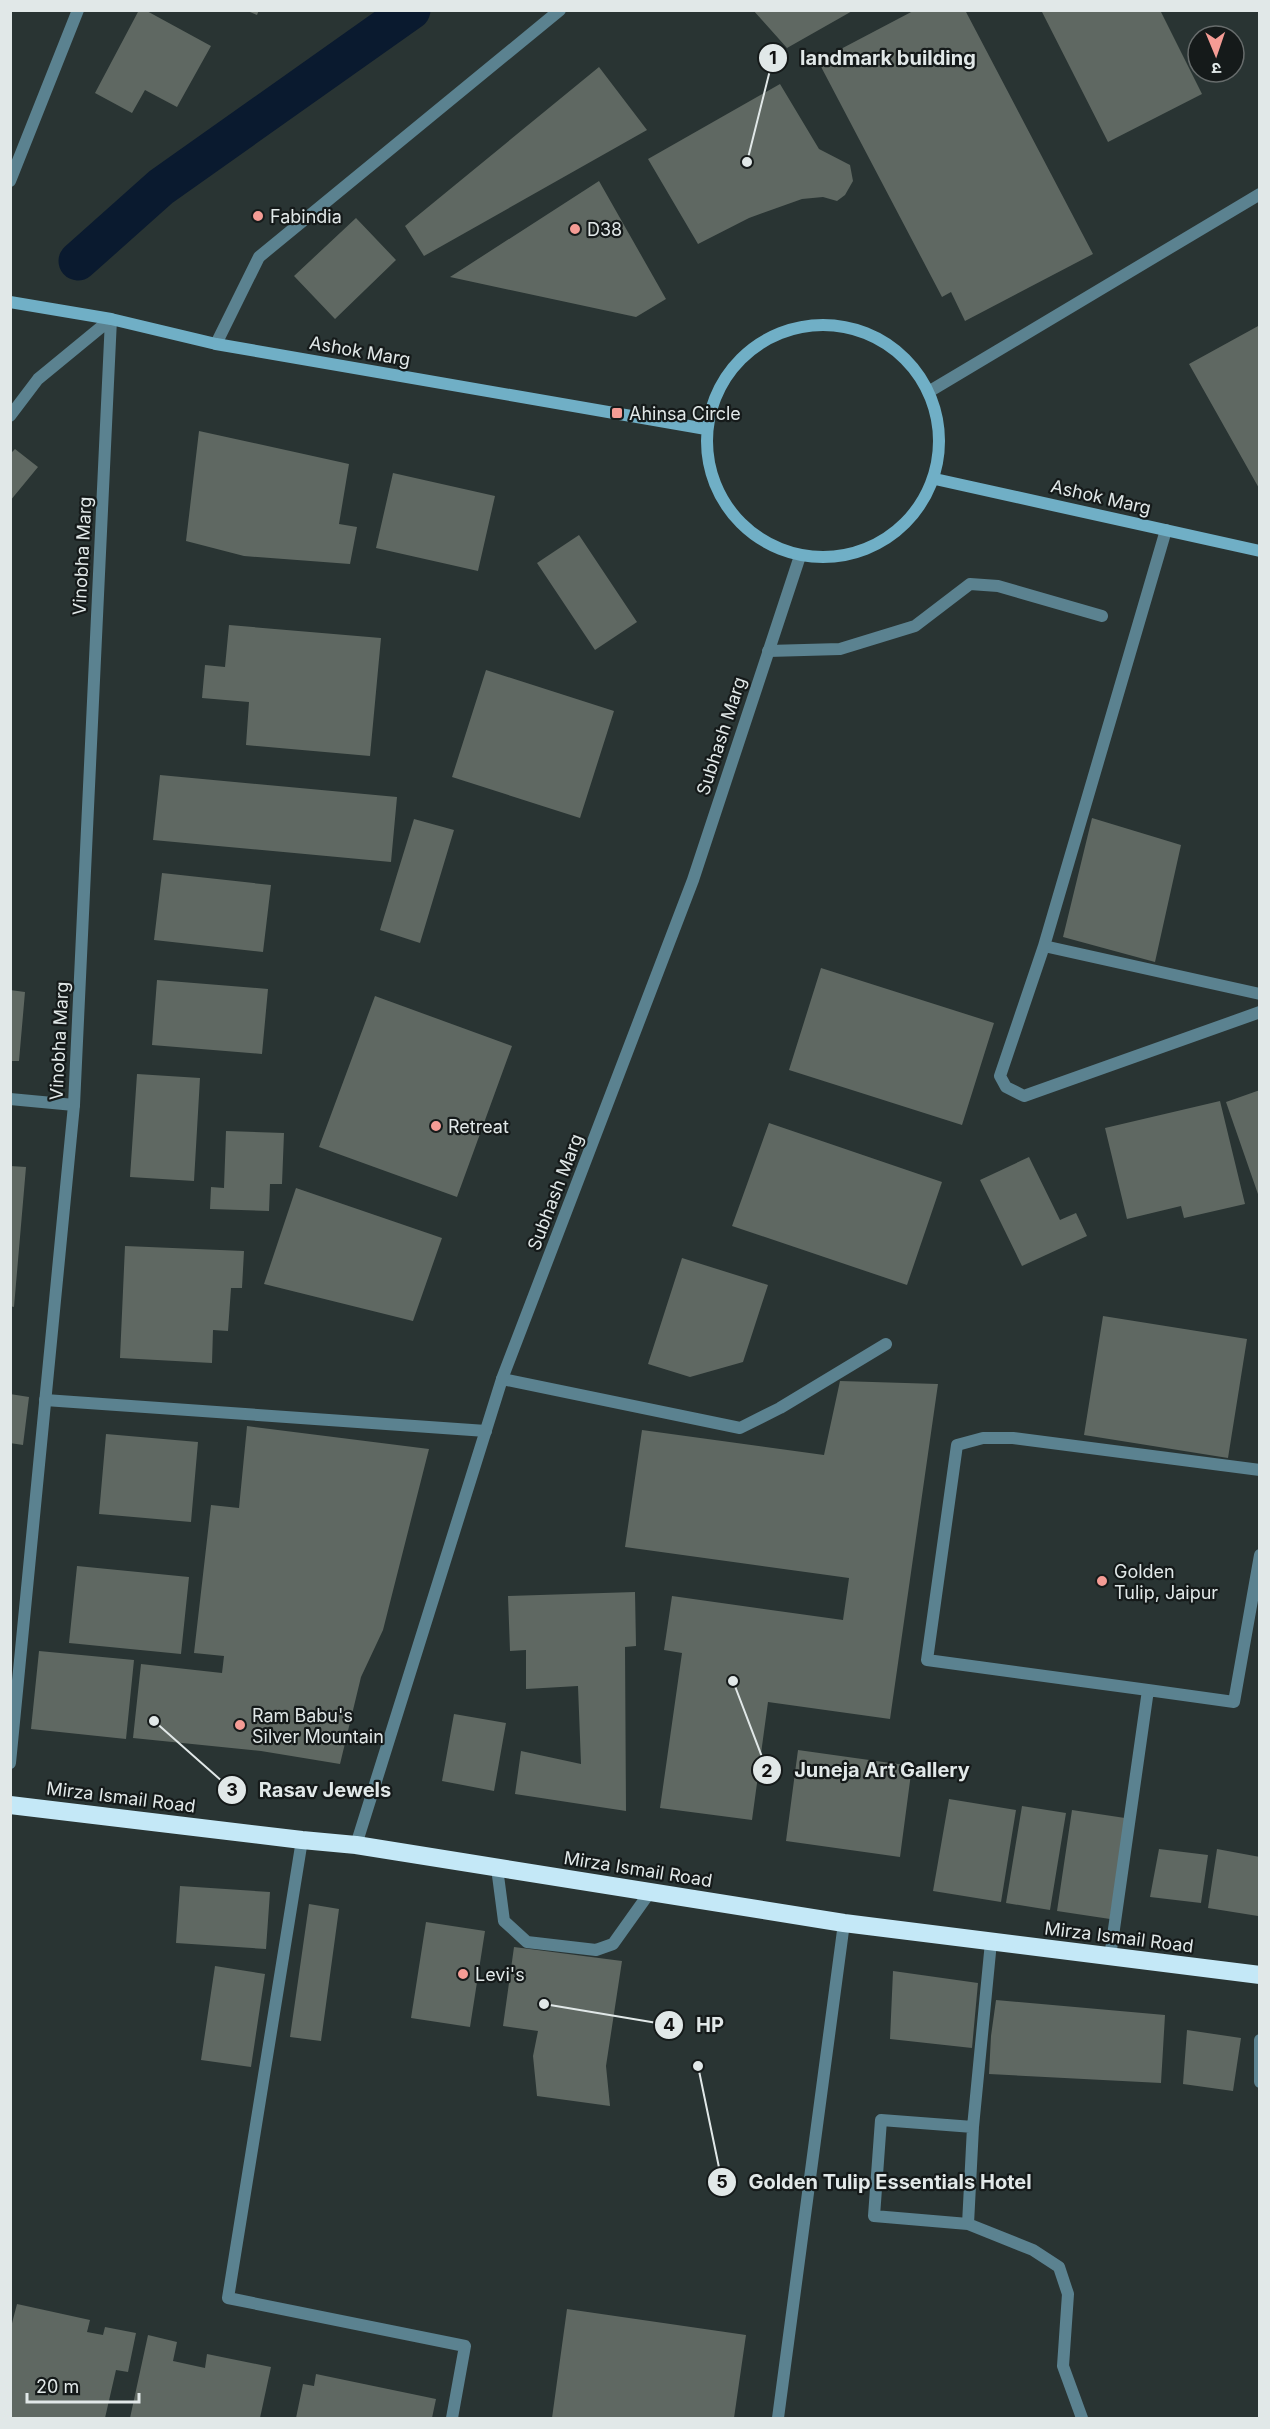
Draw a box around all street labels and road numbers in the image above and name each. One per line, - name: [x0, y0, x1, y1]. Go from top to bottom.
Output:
- street label: Ashok Marg: [308, 332, 412, 370]
- street label: Ashok Marg: [1049, 475, 1153, 519]
- street label: Vinobha Marg: [68, 496, 96, 616]
- street label: Subhash Marg: [692, 674, 750, 798]
- street label: Vinobha Marg: [45, 981, 73, 1101]
- street label: Subhash Marg: [523, 1131, 587, 1253]
- street label: Mirza Ismail Road: [45, 1777, 197, 1817]
- street label: Mirza Ismail Road: [562, 1847, 714, 1891]
- street label: Mirza Ismail Road: [1043, 1917, 1195, 1957]

